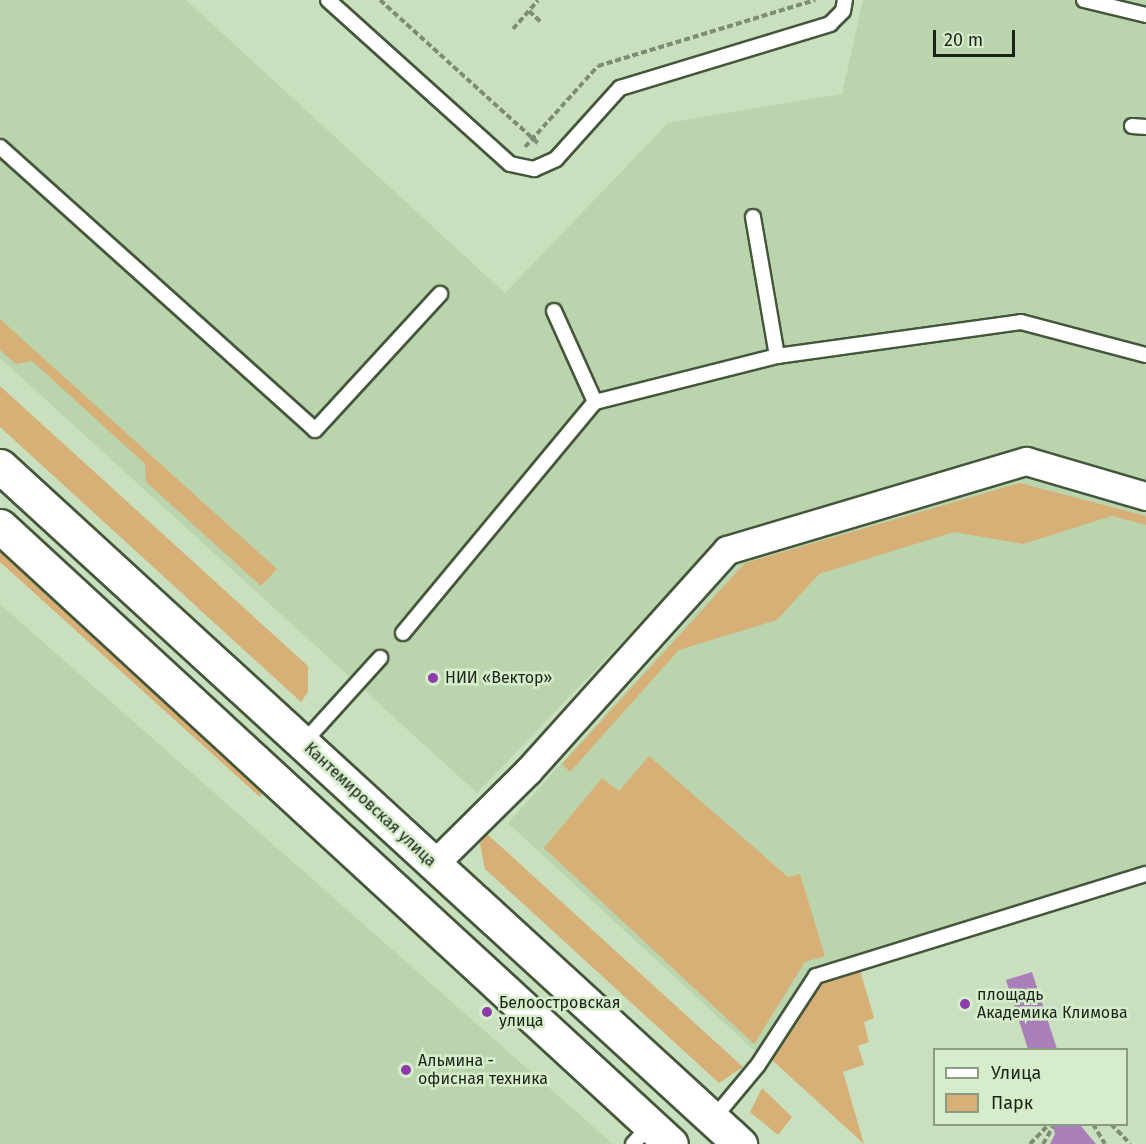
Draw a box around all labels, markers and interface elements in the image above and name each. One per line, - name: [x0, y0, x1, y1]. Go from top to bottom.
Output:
- scale bar: [936, 18, 1018, 56]
- text: 20 m: [944, 29, 983, 51]
- place label: НИИ «Вектор»: [445, 668, 552, 688]
- marker: НИИ «Вектор»: [426, 671, 440, 685]
- street label: Кантемировская улица: [300, 739, 440, 871]
- place label: площадь Академика Климова: [977, 985, 1128, 1023]
- place label: Белоостровская улица: [499, 993, 621, 1031]
- marker: площадь Академика Климова: [958, 997, 972, 1011]
- marker: Белоостровская улица: [480, 1005, 494, 1019]
- legend: [933, 1048, 1128, 1126]
- place label: Альмина - офисная техника: [418, 1051, 548, 1089]
- text: Улица: [991, 1062, 1041, 1084]
- marker: Альмина - офисная техника: [399, 1063, 413, 1077]
- text: Парк: [991, 1092, 1033, 1114]

